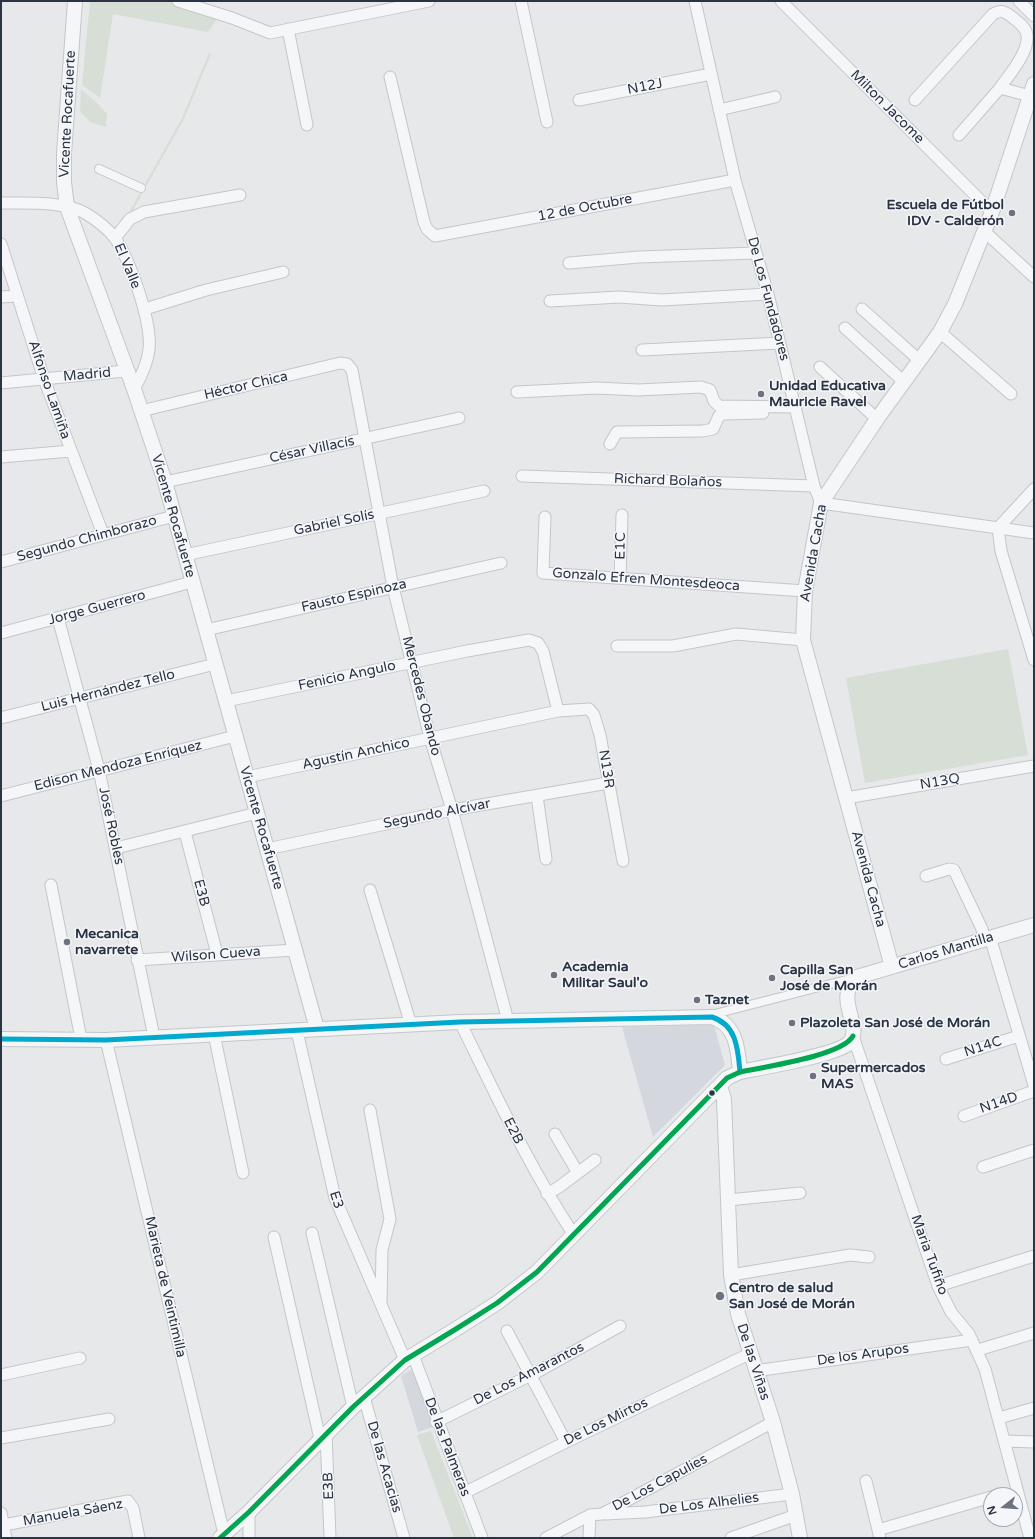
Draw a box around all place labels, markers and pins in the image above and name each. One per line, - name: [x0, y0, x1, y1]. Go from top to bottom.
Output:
- place label: Escuela de Fútbol IDV - Calderón: [886, 197, 1004, 230]
- marker: Escuela de Fútbol IDV - Calderón: [1007, 208, 1017, 218]
- place label: Unidad Educativa Mauricie Ravel: [769, 378, 886, 410]
- marker: Unidad Educativa Mauricie Ravel: [756, 389, 766, 399]
- place label: Mecanica navarrete: [75, 926, 139, 958]
- marker: Mecanica navarrete: [62, 937, 72, 947]
- place label: Academia Militar Saul'o: [562, 959, 648, 992]
- place label: Capilla San José de Morán: [780, 962, 877, 994]
- marker: Academia Militar Saul'o: [549, 970, 559, 980]
- marker: Capilla San José de Morán: [767, 973, 777, 983]
- place label: Taznet: [705, 992, 749, 1008]
- marker: Taznet: [692, 995, 702, 1005]
- place label: Plazoleta San José de Morán: [800, 1015, 990, 1031]
- marker: Plazoleta San José de Morán: [787, 1018, 797, 1028]
- place label: Supermercados MAS: [821, 1060, 925, 1092]
- marker: Supermercados MAS: [808, 1071, 818, 1081]
- unlabelled marker: [707, 1088, 717, 1098]
- place label: Centro de salud San José de Morán: [729, 1280, 855, 1312]
- marker: Centro de salud San José de Morán: [714, 1290, 726, 1302]

